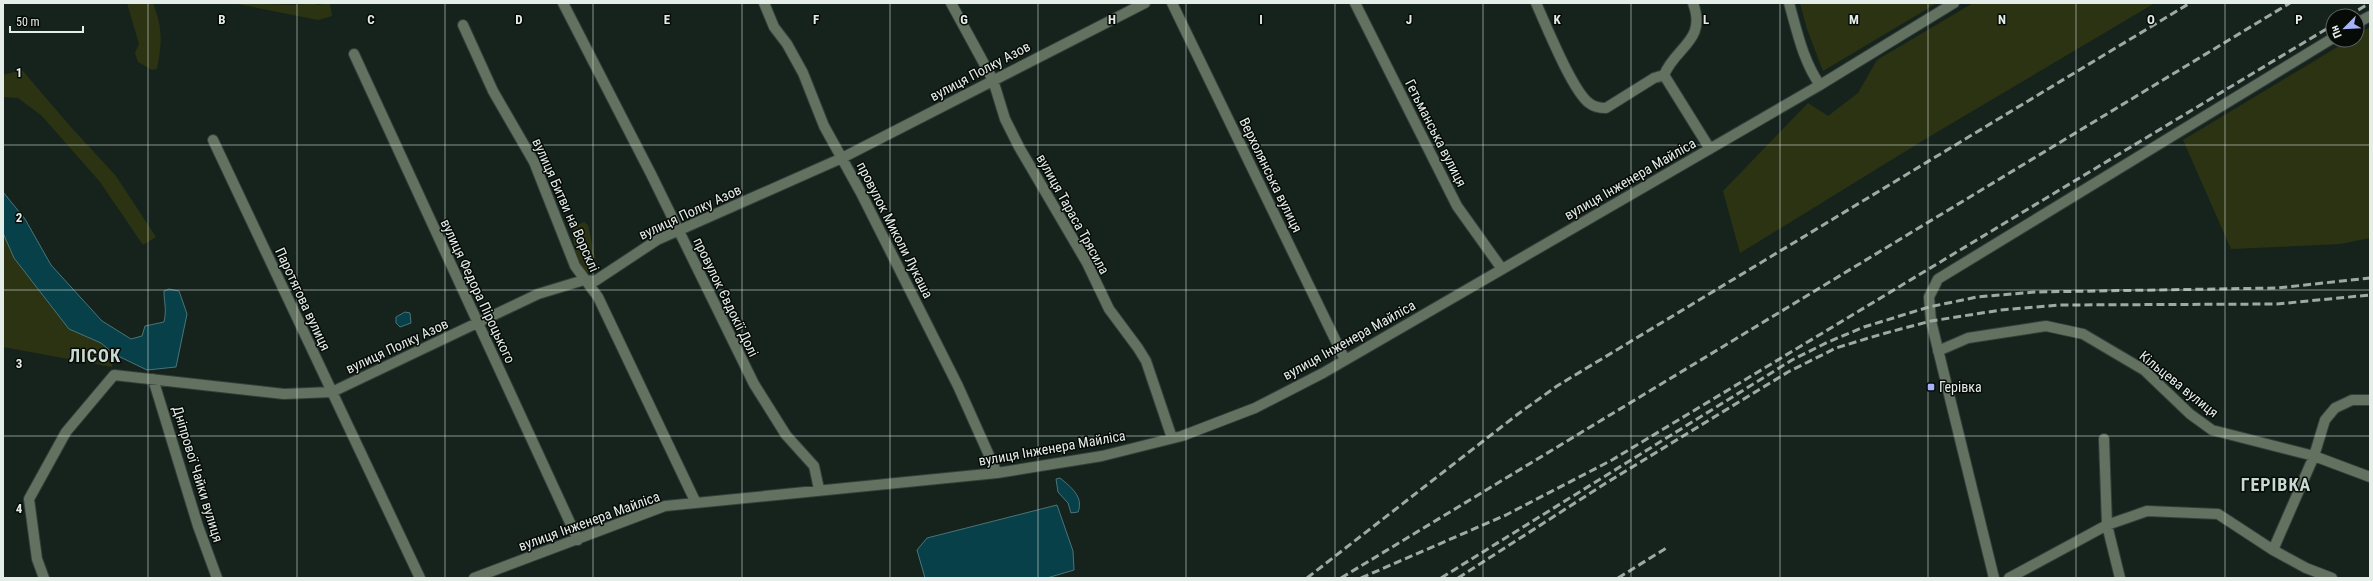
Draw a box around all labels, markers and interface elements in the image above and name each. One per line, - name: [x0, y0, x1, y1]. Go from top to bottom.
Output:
- scale bar: [10, 8, 83, 34]
- north arrow: [2325, 8, 2365, 48]
- text: B: [218, 12, 226, 27]
- text: C: [367, 12, 375, 27]
- text: D: [515, 12, 523, 27]
- text: E: [664, 12, 671, 27]
- text: F: [813, 12, 819, 27]
- text: G: [960, 12, 968, 27]
- text: H: [1108, 12, 1116, 27]
- text: I: [1259, 12, 1263, 27]
- text: J: [1406, 12, 1412, 27]
- text: K: [1553, 12, 1561, 27]
- text: L: [1703, 12, 1709, 27]
- text: M: [1849, 12, 1859, 27]
- text: N: [1998, 12, 2006, 27]
- text: O: [2147, 12, 2155, 27]
- text: P: [2295, 12, 2303, 27]
- text: 50 m: [16, 15, 40, 29]
- text: Пн: [2328, 24, 2345, 40]
- street label: вулиця Полку Азов: [927, 38, 1033, 104]
- text: 1: [16, 65, 22, 80]
- street label: Гетьманська вулиця: [1402, 77, 1470, 189]
- street label: Верхолянська вулиця: [1236, 115, 1306, 235]
- street label: вулиця Інженера Майліса: [1561, 135, 1699, 223]
- street label: вулиця Битви на Ворсклі: [529, 136, 603, 274]
- street label: вулиця Тараса Трясила: [1033, 151, 1113, 277]
- street label: провулок Миколи Лукаша: [854, 159, 936, 301]
- street label: вулиця Полку Азов: [636, 181, 744, 243]
- text: 2: [16, 210, 23, 225]
- street label: вулиця Федора Піроцького: [438, 216, 518, 366]
- street label: провулок Євдокії Долі: [690, 235, 762, 359]
- street label: Паротягова вулиця: [272, 245, 334, 353]
- street label: вулиця Інженера Майліса: [1280, 297, 1418, 383]
- street label: вулиця Полку Азов: [343, 315, 451, 377]
- district label: ЛІСОК: [69, 345, 121, 366]
- street label: Кільцева вулиця: [2136, 347, 2222, 421]
- text: 3: [16, 356, 22, 371]
- place label: Герівка: [1939, 379, 1982, 395]
- marker: Герівка: [1926, 382, 1936, 392]
- street label: Дніпрової Чайки вулиця: [170, 404, 226, 544]
- street label: вулиця Інженера Майліса: [977, 427, 1127, 469]
- district label: ГЕРІВКА: [2241, 474, 2311, 495]
- street label: вулиця Інженера Майліса: [516, 488, 662, 554]
- text: 4: [16, 501, 23, 516]

